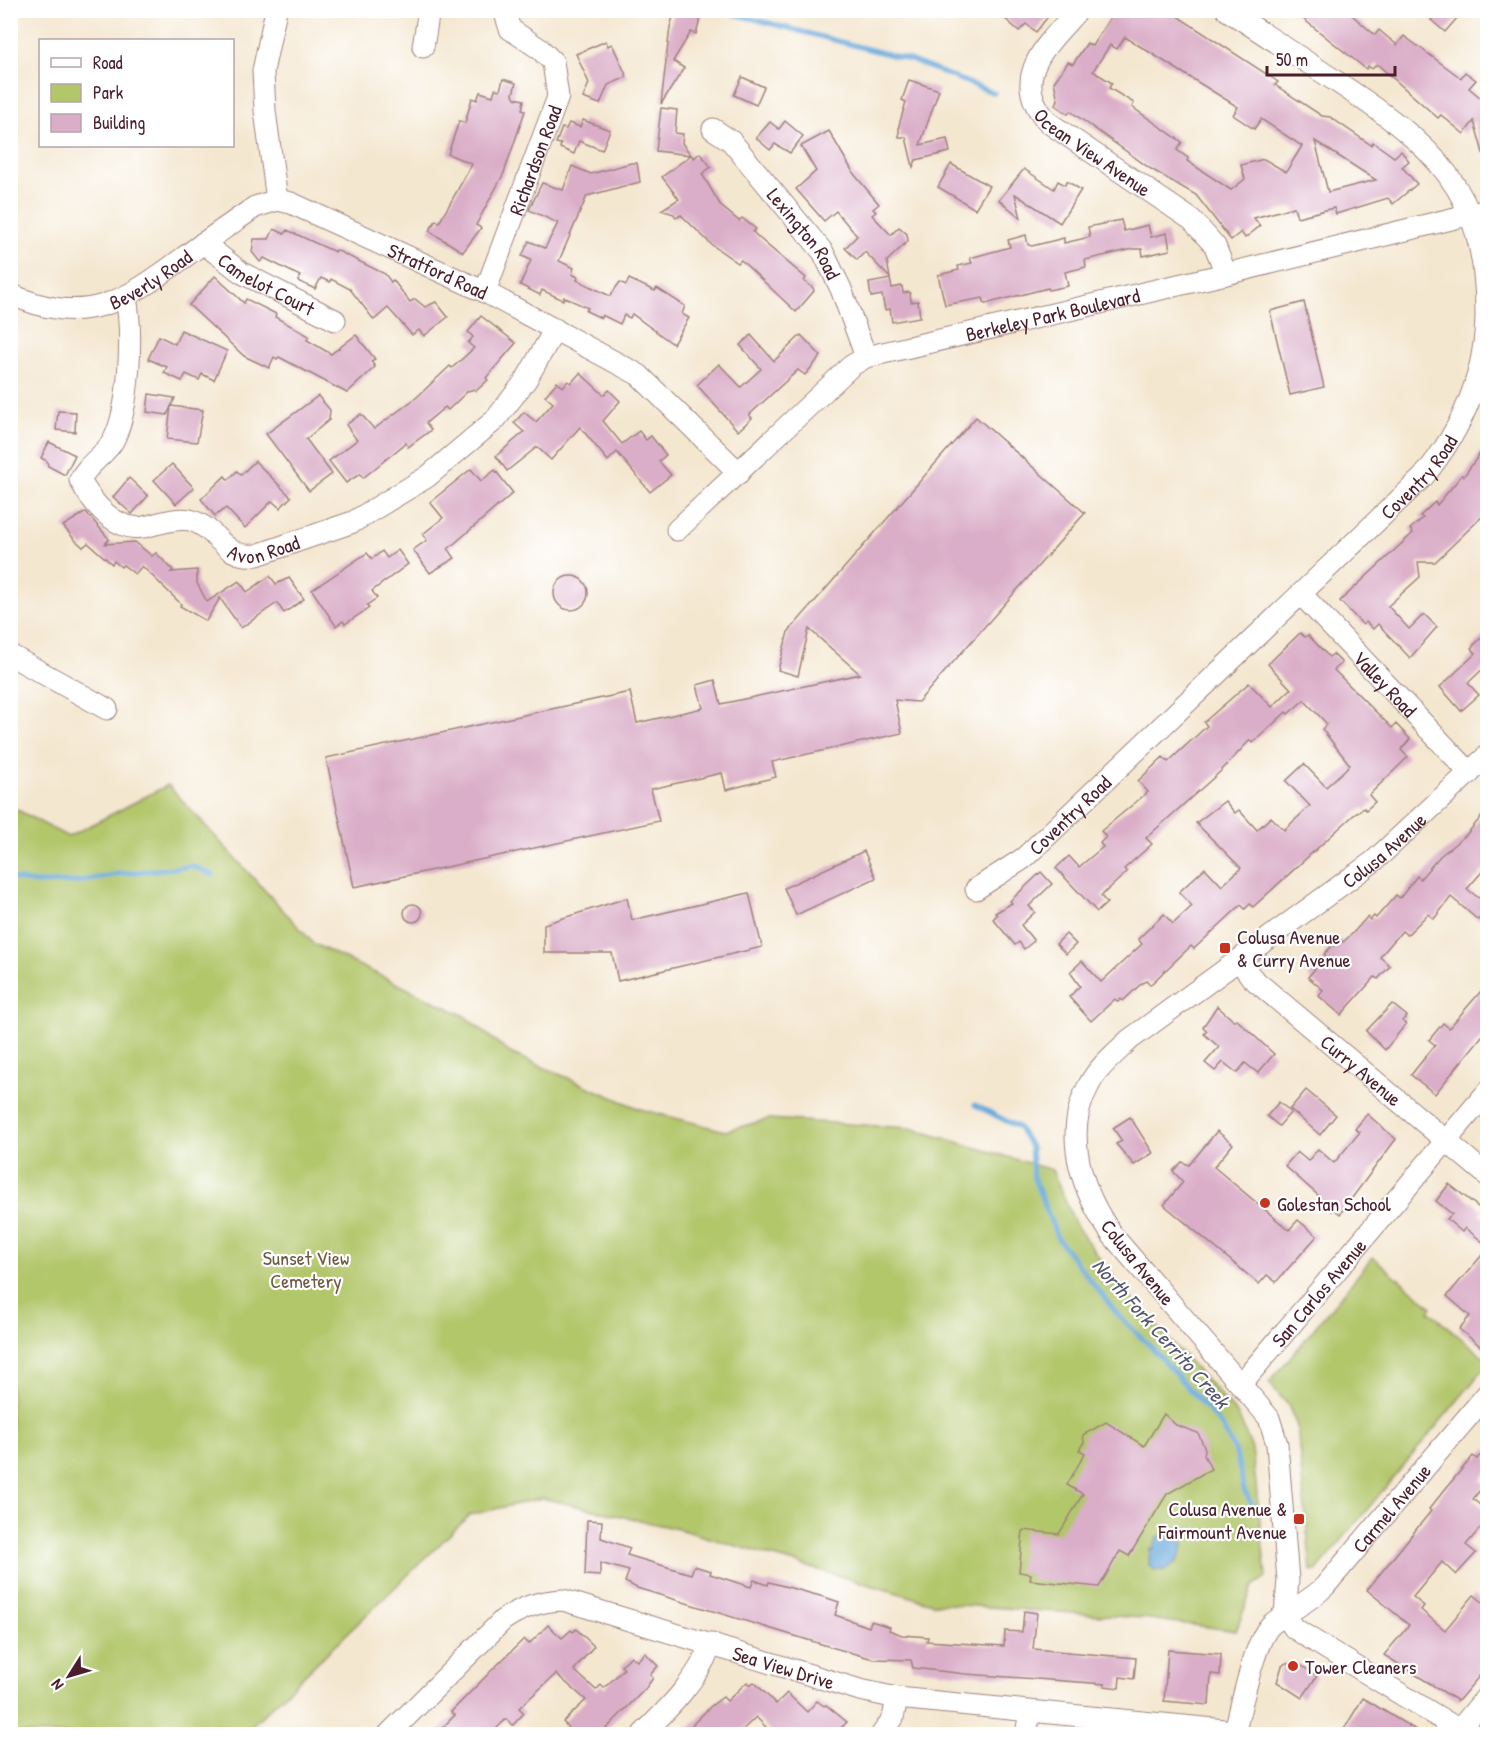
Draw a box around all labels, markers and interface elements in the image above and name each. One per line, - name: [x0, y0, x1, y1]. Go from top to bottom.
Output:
- legend: [39, 39, 234, 147]
- scale bar: [1267, 39, 1394, 77]
- text: 50 m: [1276, 47, 1308, 72]
- text: Road: [93, 50, 123, 75]
- text: Park: [93, 80, 124, 105]
- street label: Richardson Road: [502, 101, 567, 219]
- street label: Ocean View Avenue: [1028, 102, 1156, 202]
- text: Building: [93, 110, 145, 135]
- street label: Lexington Road: [762, 182, 848, 284]
- street label: Stratford Road: [384, 236, 492, 305]
- street label: Beverly Road: [105, 243, 197, 315]
- street label: Camelot Court: [213, 246, 321, 322]
- street label: Berkeley Park Boulevard: [963, 281, 1142, 347]
- street label: Coventry Road: [1374, 429, 1463, 525]
- street label: Avon Road: [224, 528, 303, 569]
- street label: Valley Road: [1348, 645, 1423, 722]
- street label: Coventry Road: [1022, 769, 1117, 860]
- street label: Colusa Avenue: [1336, 806, 1432, 894]
- place label: Colusa Avenue & Curry Avenue: [1237, 923, 1350, 973]
- marker: Colusa Avenue & Curry Avenue: [1218, 941, 1232, 955]
- street label: Curry Avenue: [1315, 1028, 1408, 1112]
- place label: Golestan School: [1277, 1190, 1391, 1217]
- marker: Golestan School: [1258, 1196, 1272, 1210]
- street label: Colusa Avenue: [1095, 1213, 1181, 1311]
- street label: San Carlos Avenue: [1265, 1232, 1372, 1352]
- park label: Sunset View Cemetery: [263, 1244, 349, 1294]
- water label: North Fork Cerrito Creek: [1086, 1252, 1238, 1416]
- street label: Carmel Avenue: [1346, 1458, 1436, 1558]
- place label: Colusa Avenue & Fairmount Avenue: [1158, 1495, 1287, 1545]
- marker: Colusa Avenue & Fairmount Avenue: [1292, 1512, 1306, 1526]
- street label: Sea View Drive: [730, 1639, 838, 1695]
- north arrow: [39, 1646, 99, 1706]
- place label: Tower Cleaners: [1305, 1653, 1417, 1680]
- marker: Tower Cleaners: [1286, 1659, 1300, 1673]
- text: N: [45, 1675, 68, 1695]

